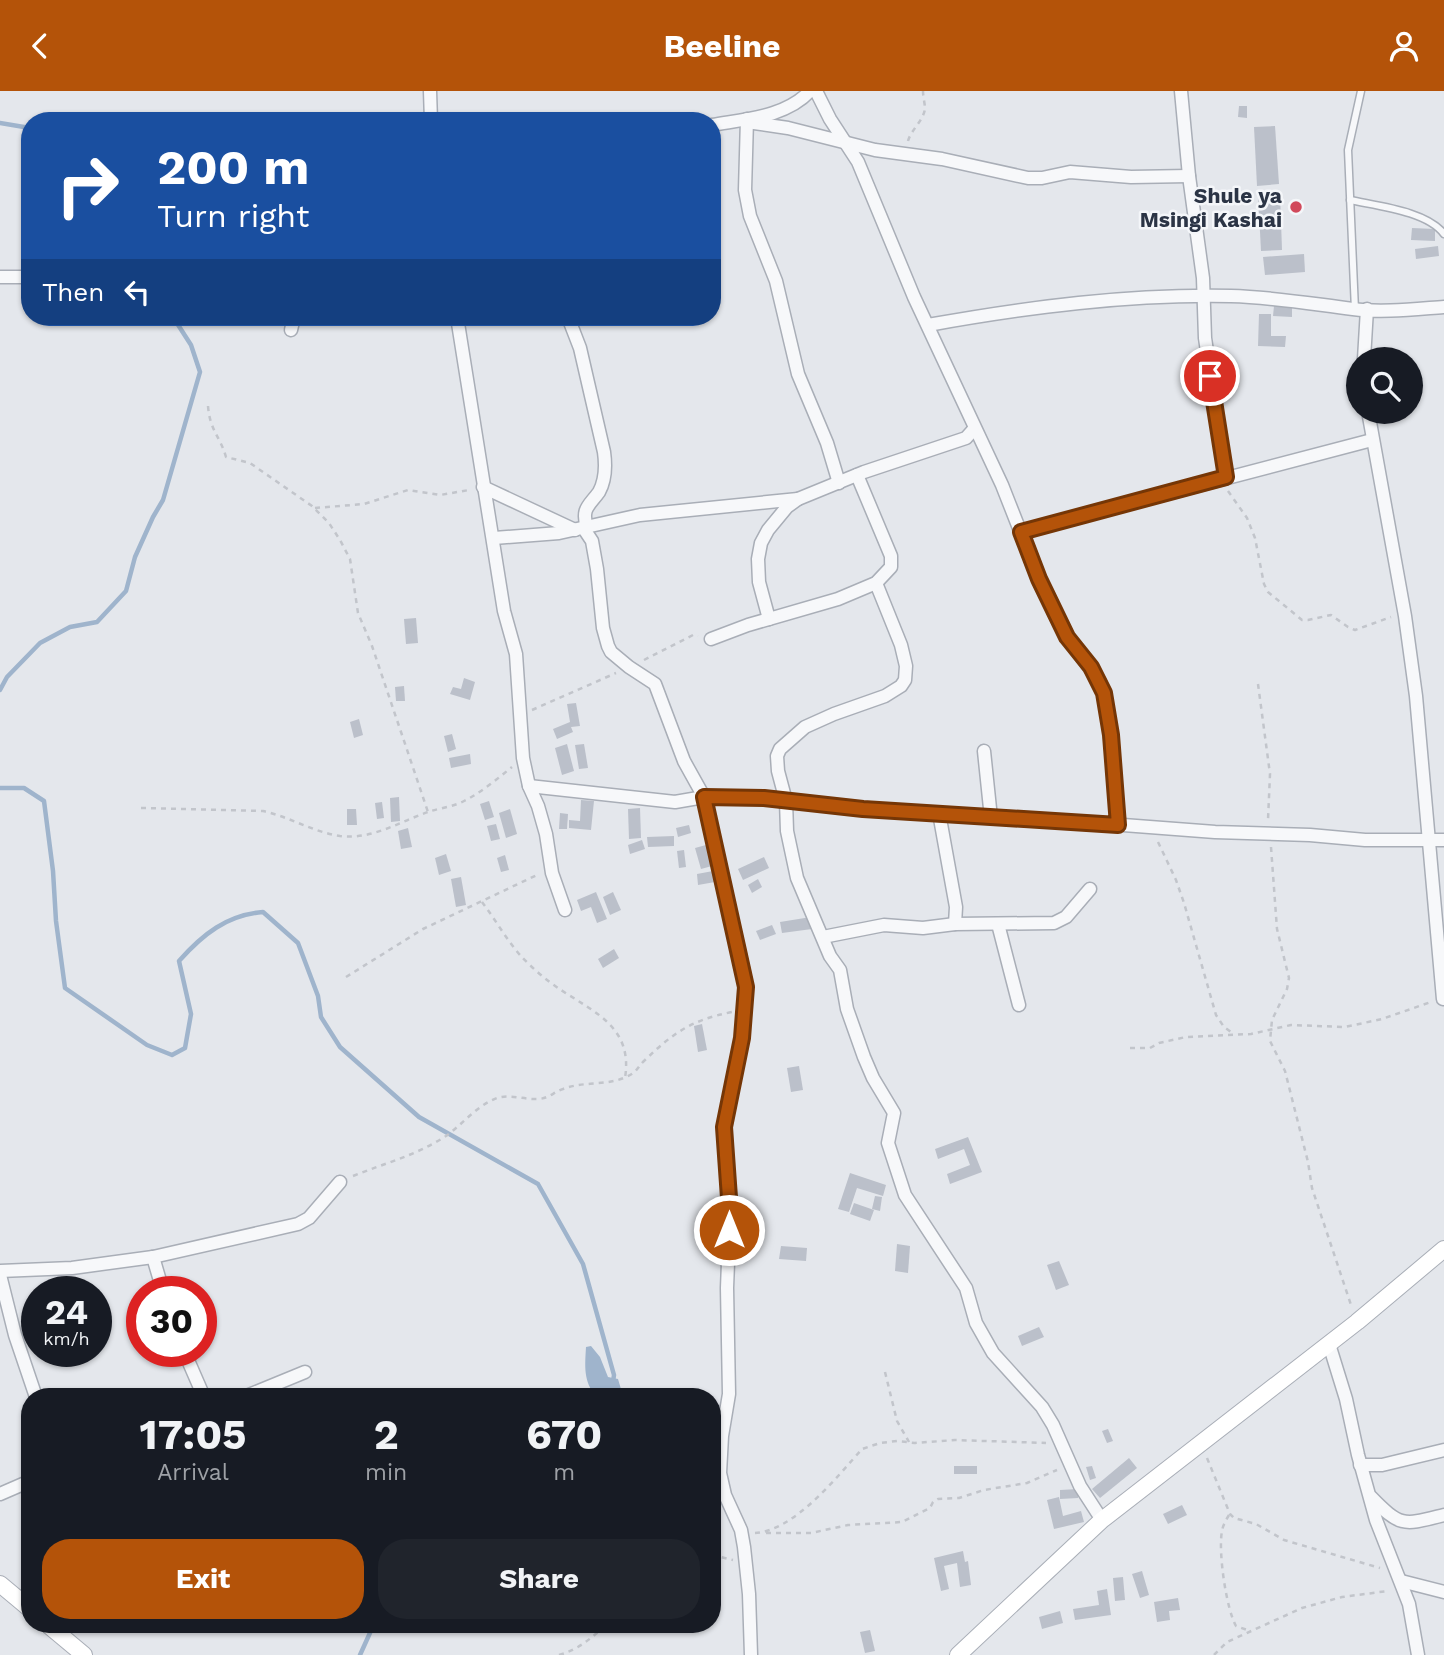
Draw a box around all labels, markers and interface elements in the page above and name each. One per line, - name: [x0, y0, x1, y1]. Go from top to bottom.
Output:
- icon: back: [21, 27, 59, 65]
- text: Beeline: [663, 27, 781, 65]
- icon: person: [1385, 27, 1423, 65]
- text: 200 m: [157, 138, 309, 196]
- icon: right: [42, 140, 133, 231]
- place label: Shule ya Msingi Kashai: [1140, 183, 1283, 232]
- text: Turn right: [157, 197, 309, 235]
- marker: Shule ya Msingi Kashai: [1288, 199, 1304, 215]
- icon: left: [118, 273, 156, 311]
- text: Then: [42, 277, 104, 307]
- pin: [1180, 346, 1240, 406]
- map controls: [1346, 347, 1423, 424]
- button: search: [1346, 347, 1423, 424]
- icon: arrive: [1191, 357, 1229, 395]
- position arrow: [692, 1193, 766, 1267]
- speed limit sign: 30: [126, 1276, 217, 1367]
- text: 24: [45, 1291, 88, 1333]
- text: km/h: [43, 1328, 90, 1349]
- text: 17:05: [140, 1410, 246, 1459]
- text: 2: [374, 1410, 399, 1459]
- text: 670: [526, 1410, 602, 1459]
- text: Arrival: [157, 1459, 229, 1486]
- text: min: [365, 1459, 407, 1486]
- text: m: [553, 1459, 575, 1486]
- button: Exit: [42, 1539, 364, 1619]
- button: Share: [378, 1539, 700, 1619]

